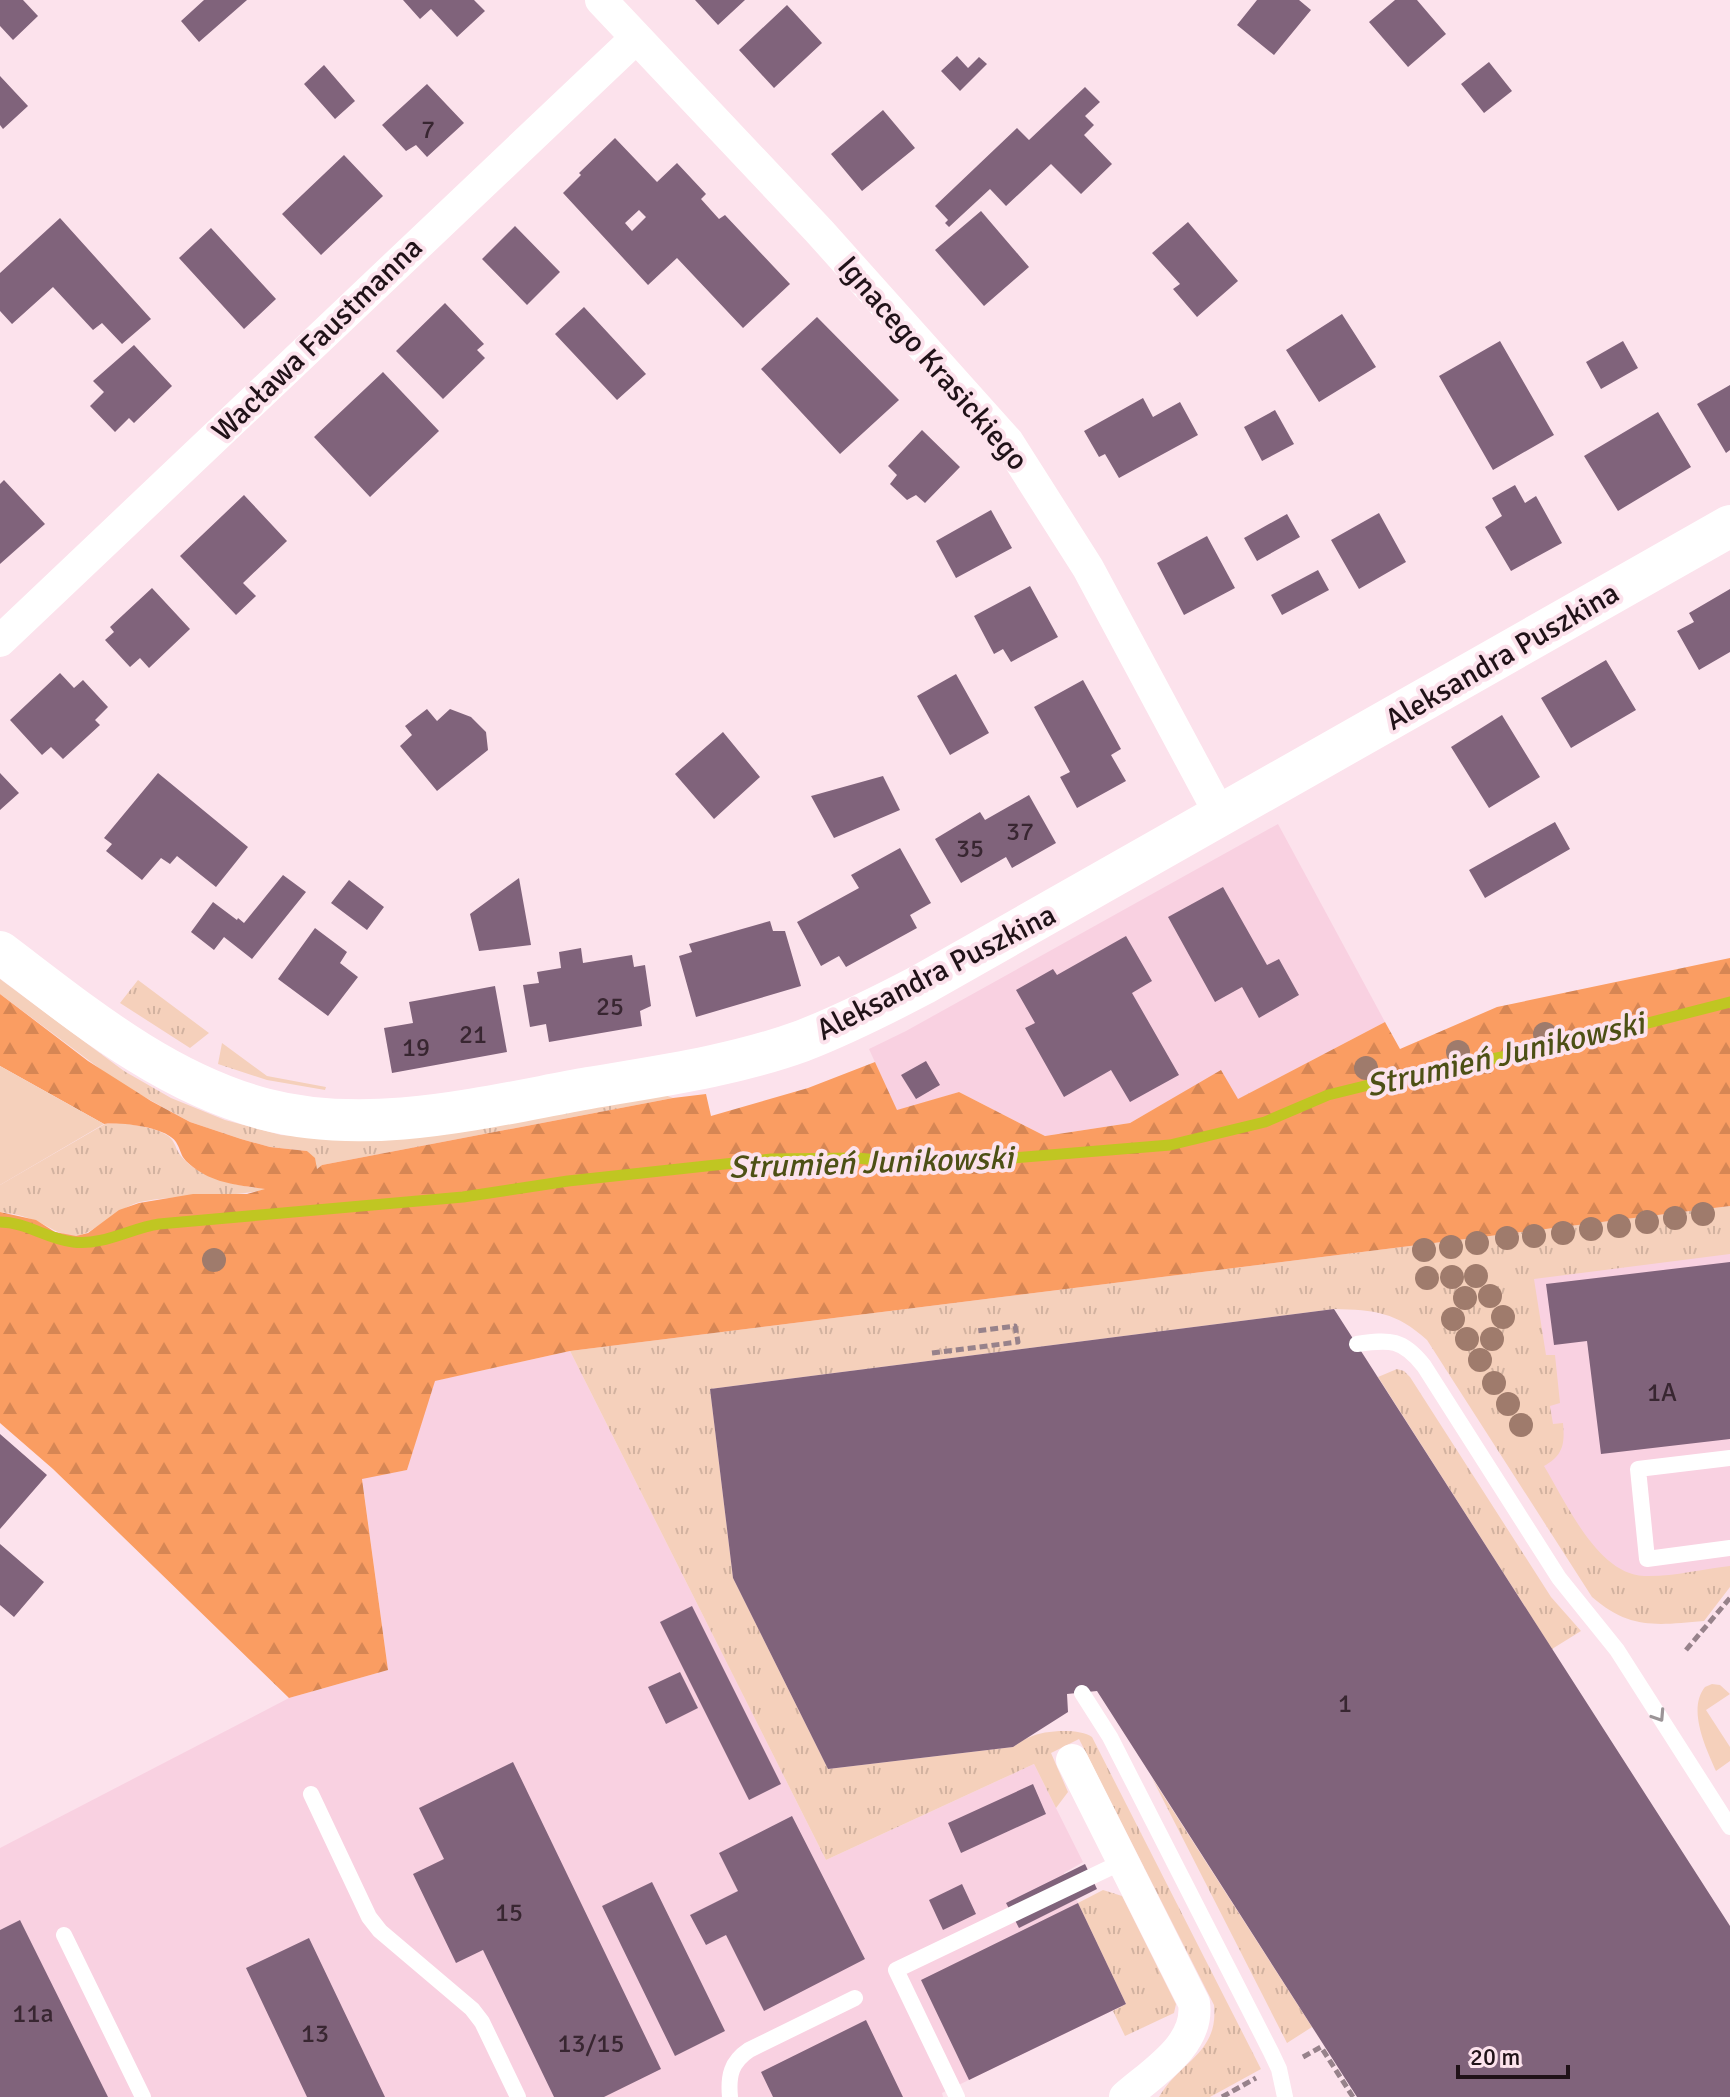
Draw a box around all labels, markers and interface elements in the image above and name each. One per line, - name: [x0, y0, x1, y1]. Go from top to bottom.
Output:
- house number: 7: [421, 114, 435, 146]
- street label: Wacława Faustmanna: [204, 229, 430, 449]
- street label: Ignacego Krasickiego: [829, 249, 1036, 478]
- street label: Aleksandra Puszkina: [1379, 574, 1626, 738]
- house number: 37: [1006, 816, 1034, 848]
- house number: 35: [956, 833, 984, 865]
- street label: Aleksandra Puszkina: [810, 896, 1062, 1049]
- house number: 25: [596, 991, 624, 1023]
- water label: Strumień Junikowski: [1362, 1003, 1651, 1105]
- house number: 21: [459, 1019, 487, 1051]
- house number: 19: [402, 1032, 430, 1064]
- water label: Strumień Junikowski: [728, 1138, 1017, 1187]
- house number: 1A: [1647, 1377, 1677, 1409]
- house number: 1: [1338, 1688, 1352, 1720]
- one-way arrow: [1649, 1707, 1664, 1722]
- house number: 15: [495, 1897, 523, 1929]
- house number: 11a: [12, 1998, 54, 2030]
- house number: 13: [301, 2018, 329, 2050]
- house number: 13/15: [557, 2028, 625, 2060]
- scale bar: [1458, 2029, 1568, 2079]
- text: 20 m: [1470, 2042, 1520, 2072]

